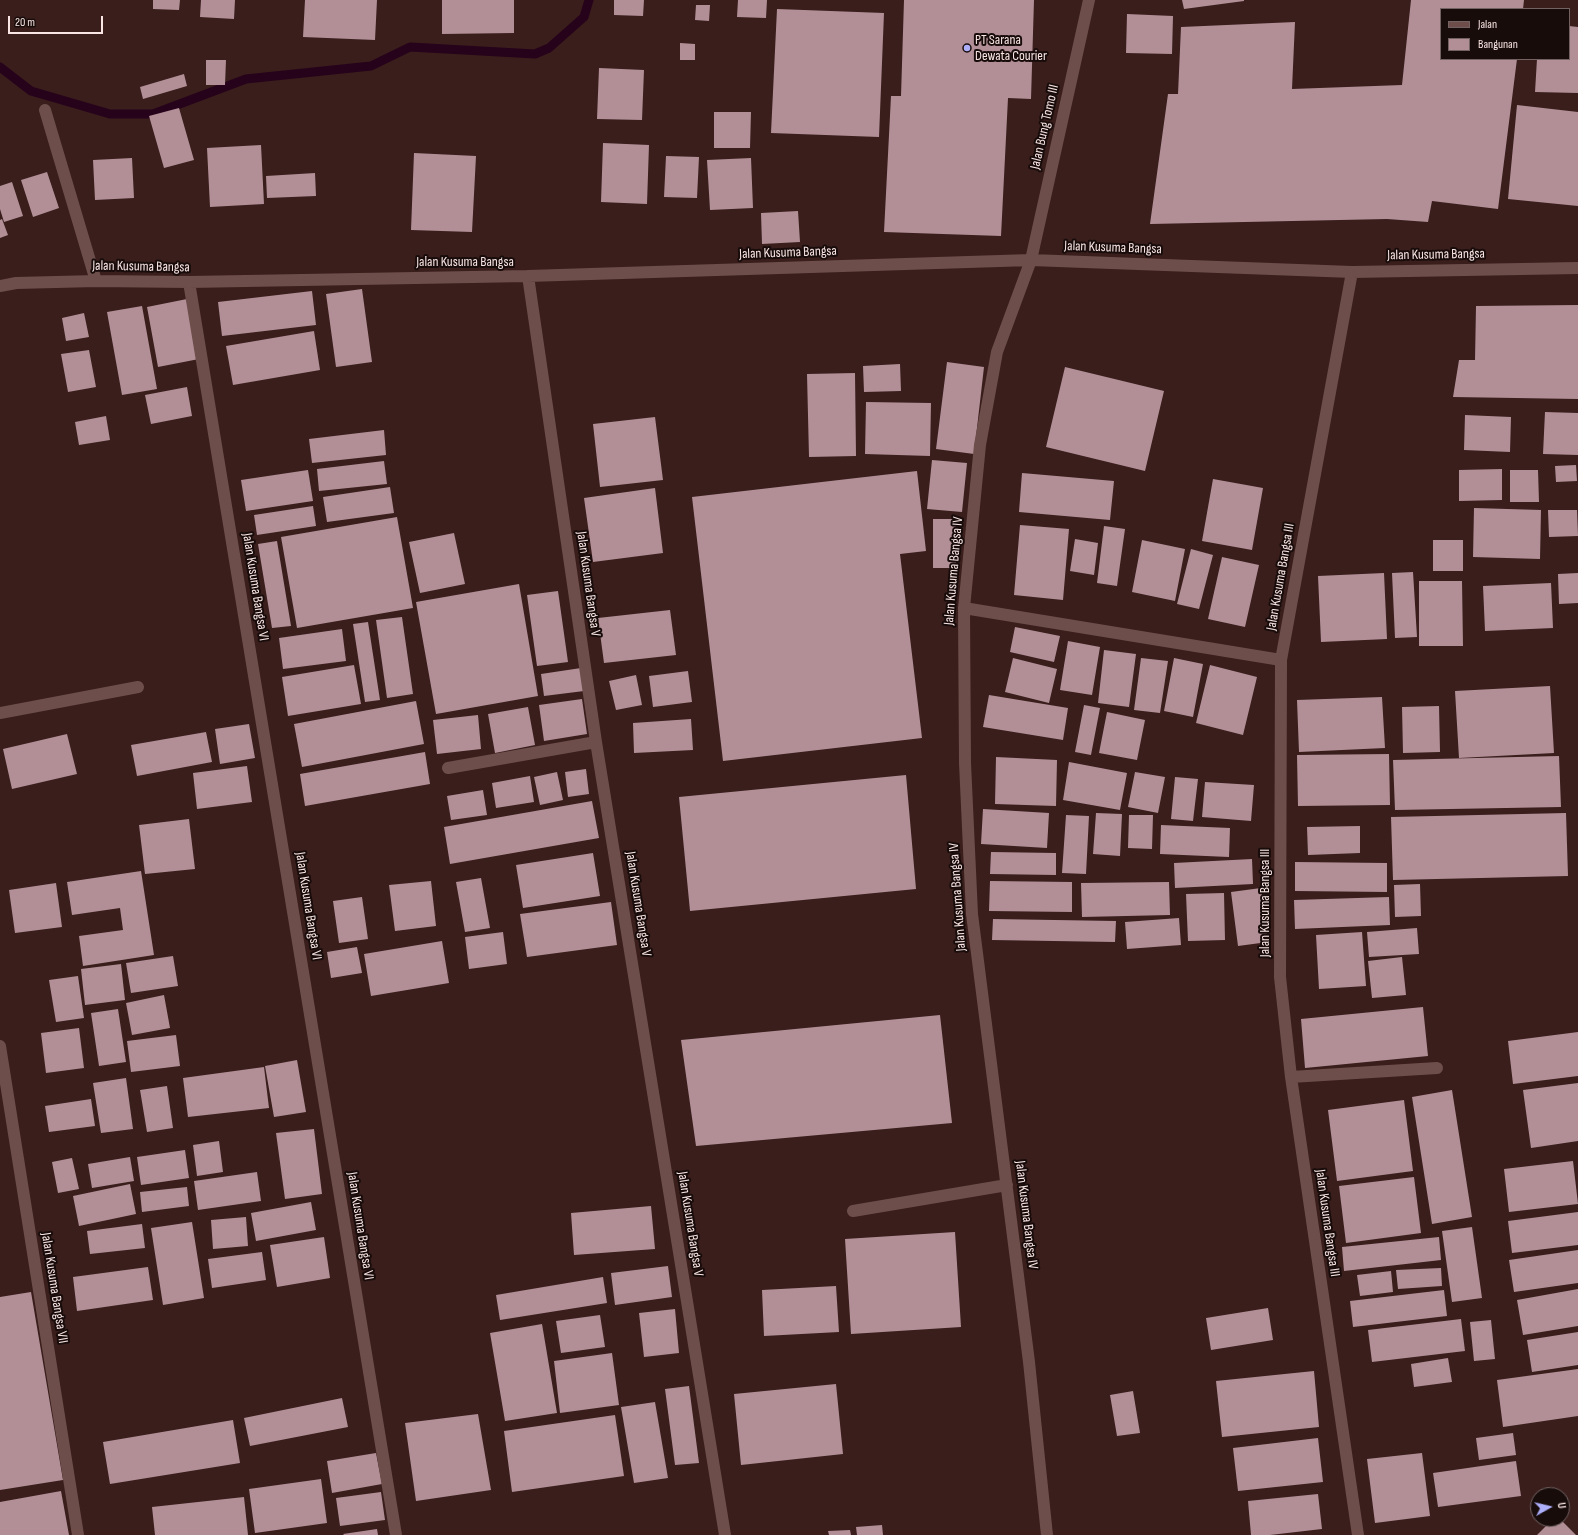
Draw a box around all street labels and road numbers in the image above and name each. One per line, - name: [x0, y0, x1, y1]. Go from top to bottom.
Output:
- street label: Jalan Bung Tomo III: [1027, 83, 1063, 171]
- street label: Jalan Kusuma Bangsa: [1064, 238, 1162, 258]
- street label: Jalan Kusuma Bangsa: [739, 243, 837, 263]
- street label: Jalan Kusuma Bangsa: [1387, 246, 1485, 264]
- street label: Jalan Kusuma Bangsa: [416, 254, 514, 270]
- street label: Jalan Kusuma Bangsa: [92, 258, 190, 276]
- street label: Jalan Kusuma Bangsa IV: [941, 516, 967, 626]
- street label: Jalan Kusuma Bangsa III: [1263, 522, 1299, 632]
- street label: Jalan Kusuma Bangsa V: [572, 530, 604, 638]
- street label: Jalan Kusuma Bangsa VI: [238, 532, 272, 642]
- street label: Jalan Kusuma Bangsa IV: [946, 842, 970, 952]
- street label: Jalan Kusuma Bangsa III: [1257, 849, 1273, 957]
- street label: Jalan Kusuma Bangsa V: [621, 850, 655, 958]
- street label: Jalan Kusuma Bangsa VI: [291, 851, 325, 961]
- street label: Jalan Kusuma Bangsa IV: [1011, 1160, 1041, 1270]
- street label: Jalan Kusuma Bangsa III: [1311, 1168, 1343, 1278]
- street label: Jalan Kusuma Bangsa V: [673, 1170, 707, 1278]
- street label: Jalan Kusuma Bangsa VI: [343, 1171, 377, 1281]
- street label: Jalan Kusuma Bangsa VII: [37, 1231, 71, 1345]

